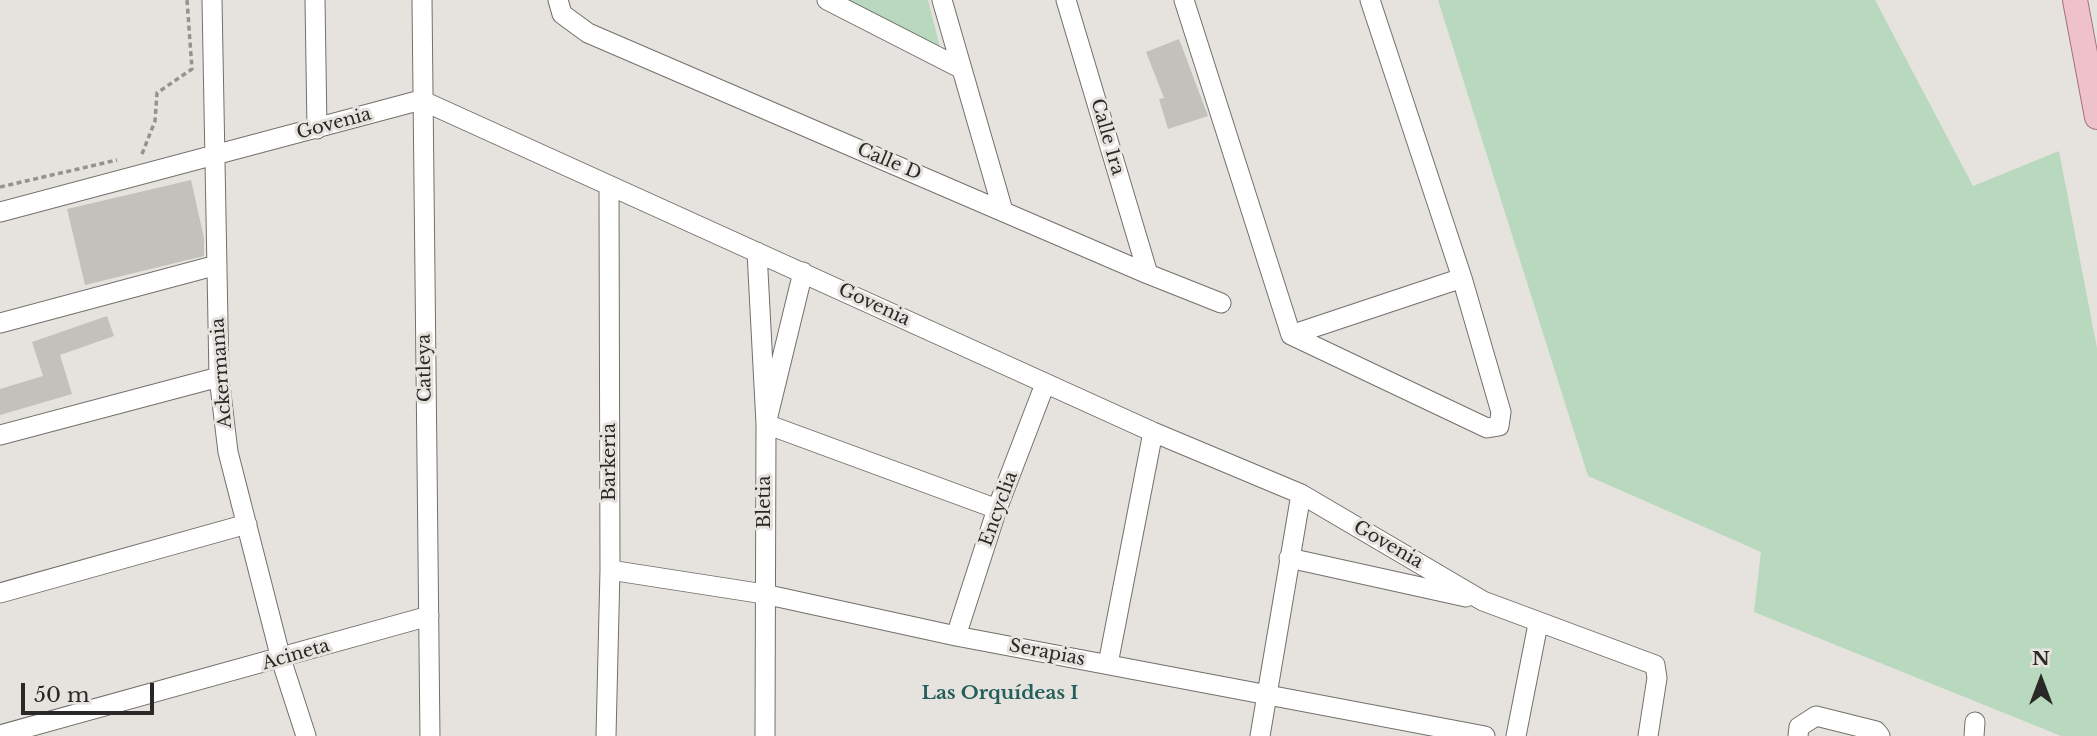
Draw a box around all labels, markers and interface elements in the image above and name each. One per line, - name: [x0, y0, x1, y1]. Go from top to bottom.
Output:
- street label: Calle 1ra: [1086, 96, 1128, 178]
- street label: Govenia: [294, 104, 374, 144]
- street label: Calle D: [854, 139, 924, 185]
- street label: Govenia: [835, 279, 913, 331]
- street label: Ackermania: [207, 317, 237, 429]
- street label: Catleya: [414, 334, 436, 402]
- street label: Barkeria: [599, 423, 621, 501]
- street label: Encyclia: [976, 469, 1022, 549]
- street label: Bletia: [754, 476, 776, 528]
- street label: Govenia: [1349, 517, 1427, 573]
- street label: Acineta: [260, 635, 332, 675]
- street label: Serapias: [1007, 635, 1087, 671]
- north arrow: [2006, 645, 2076, 715]
- text: N: [2032, 647, 2050, 670]
- scale bar: [24, 670, 158, 714]
- text: 50 m: [34, 682, 89, 708]
- district label: Las Orquídeas I: [922, 683, 1078, 705]

